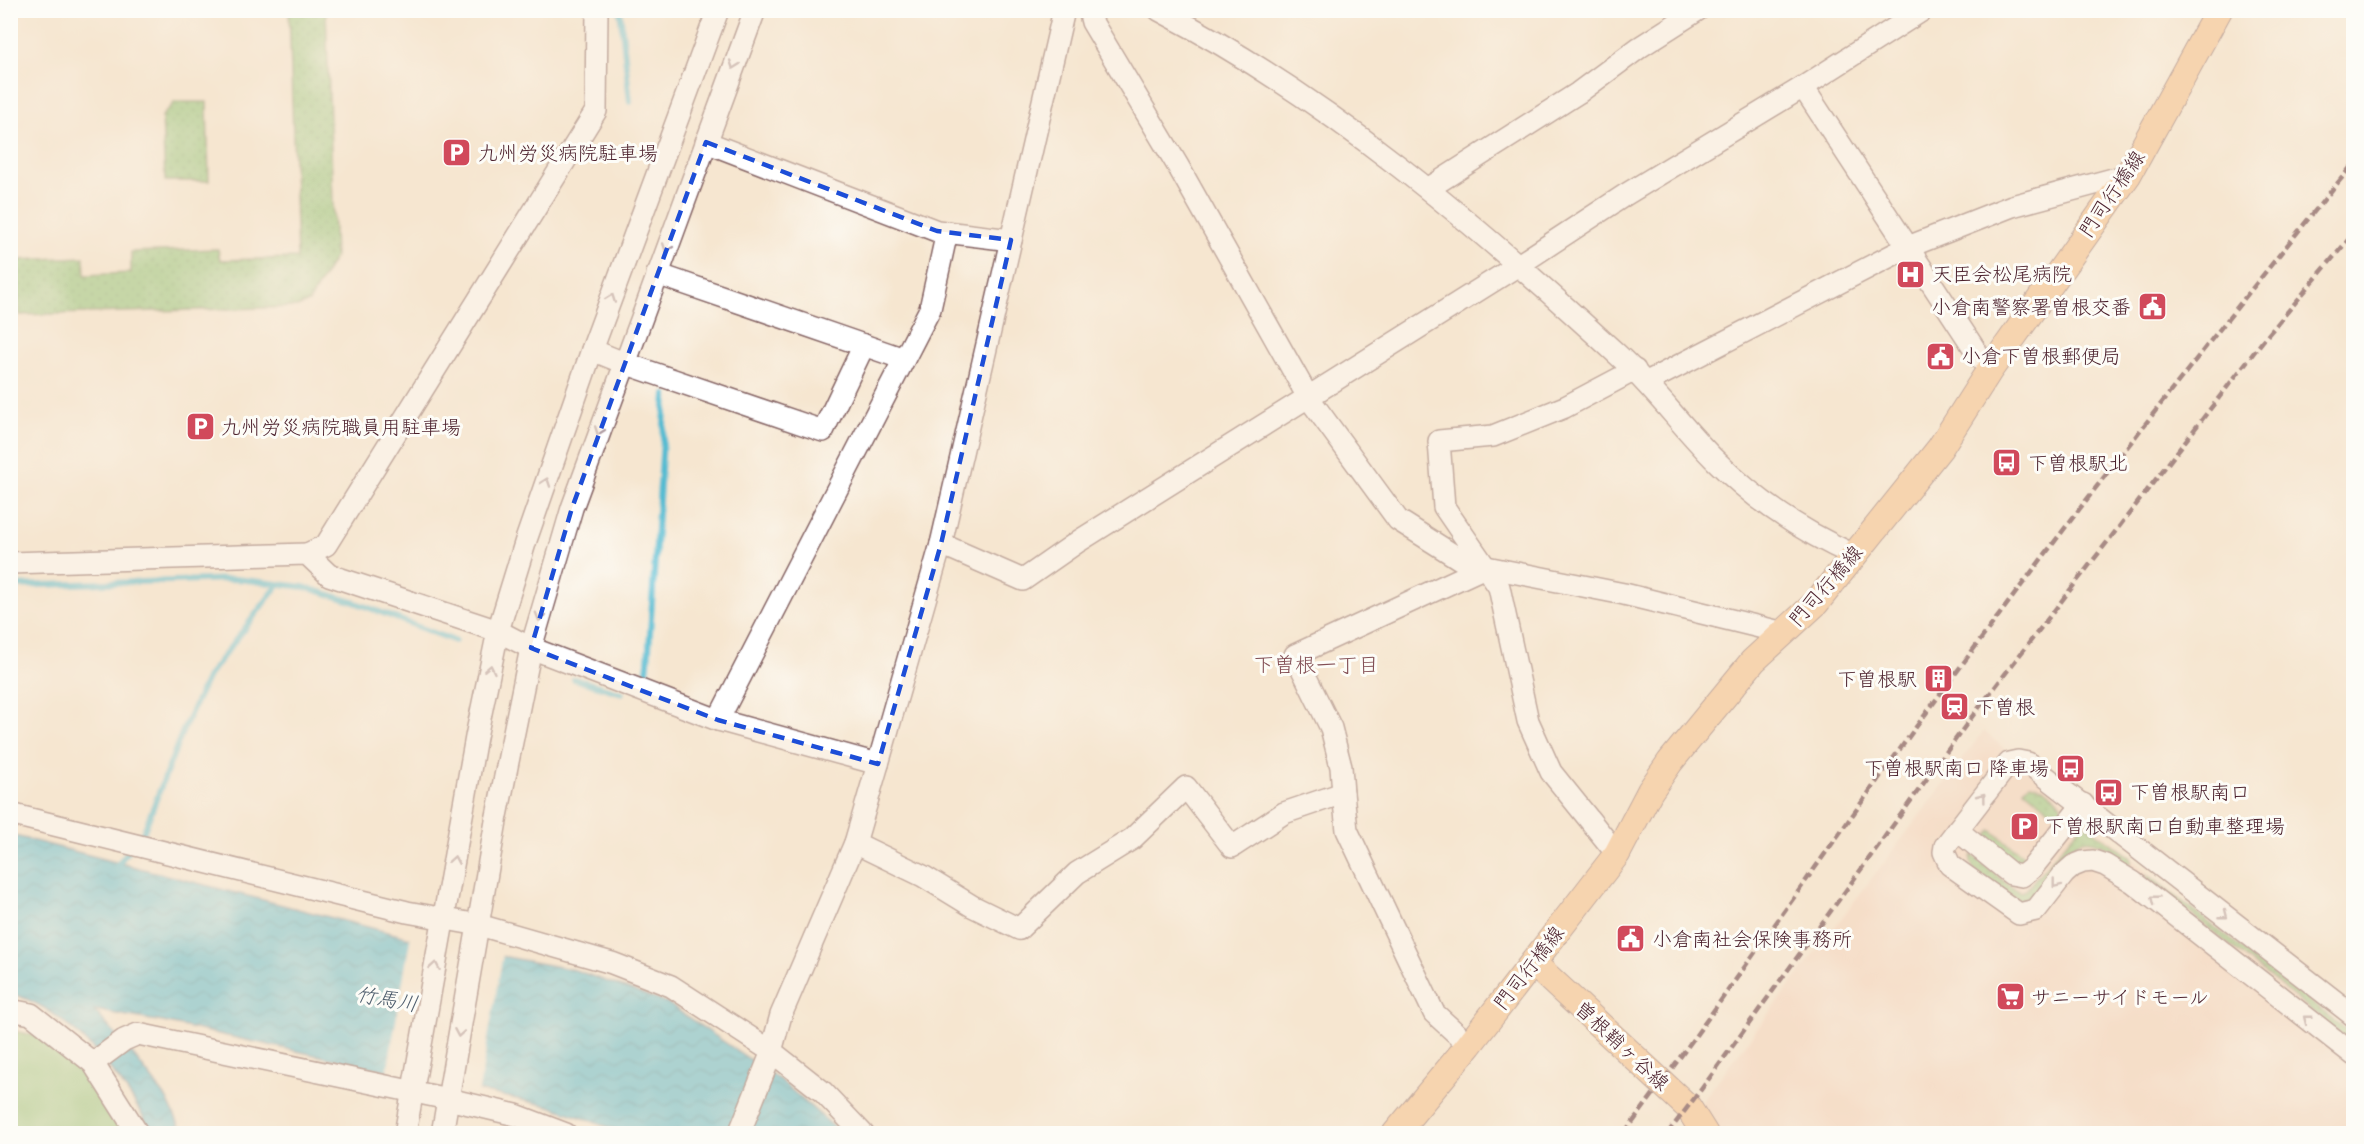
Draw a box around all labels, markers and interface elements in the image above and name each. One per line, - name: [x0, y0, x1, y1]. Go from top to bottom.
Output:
- one-way arrow: [729, 60, 742, 70]
- place label: 九州労災病院駐車場: [478, 136, 658, 171]
- parking icon: 九州労災病院駐車場: [441, 137, 473, 169]
- street label: 門司行橋線: [2070, 143, 2154, 245]
- one-way arrow: [662, 242, 674, 253]
- place label: 天臣会松尾病院: [1932, 257, 2072, 292]
- hospital icon: 天臣会松尾病院: [1895, 258, 1927, 290]
- place label: 小倉南警察署曽根交番: [1931, 290, 2131, 325]
- public building icon: 小倉南警察署曽根交番: [2136, 291, 2168, 323]
- one-way arrow: [604, 294, 617, 304]
- place label: 小倉下曽根郵便局: [1961, 339, 2121, 374]
- public building icon: 小倉下曽根郵便局: [1924, 340, 1956, 372]
- place label: 九州労災病院職員用駐車場: [221, 410, 461, 445]
- parking icon: 九州労災病院職員用駐車場: [184, 411, 216, 443]
- one-way arrow: [594, 425, 607, 436]
- place label: 下曽根駅北: [2028, 446, 2128, 481]
- bus stop icon: 下曽根駅北: [1991, 447, 2023, 479]
- one-way arrow: [539, 477, 552, 488]
- street label: 門司行橋線: [1780, 537, 1872, 635]
- one-way arrow: [534, 612, 547, 622]
- district label: 下曽根一丁目: [1253, 646, 1379, 684]
- place label: 下曽根駅: [1837, 662, 1917, 697]
- building icon: 下曽根駅: [1922, 663, 1954, 695]
- one-way arrow: [483, 664, 496, 674]
- place label: 下曽根: [1975, 690, 2035, 725]
- station icon: 下曽根: [1938, 691, 1970, 723]
- place label: 下曽根駅南口 降車場: [1864, 751, 2049, 786]
- bus stop icon: 下曽根駅南口 降車場: [2054, 752, 2086, 784]
- place label: 下曽根駅南口: [2130, 775, 2250, 810]
- bus stop icon: 下曽根駅南口: [2093, 776, 2125, 808]
- one-way arrow: [1974, 793, 1985, 804]
- place label: 下曽根駅南口自動車整理場: [2045, 809, 2285, 844]
- parking icon: 下曽根駅南口自動車整理場: [2008, 810, 2040, 842]
- one-way arrow: [447, 855, 459, 865]
- one-way arrow: [2053, 877, 2064, 888]
- one-way arrow: [2149, 895, 2160, 906]
- one-way arrow: [2218, 908, 2229, 919]
- street label: 門司行橋線: [1484, 918, 1574, 1018]
- place label: 小倉南社会保険事務所: [1652, 922, 1852, 957]
- public building icon: 小倉南社会保険事務所: [1615, 923, 1647, 955]
- one-way arrow: [428, 962, 440, 971]
- water label: 竹馬川: [353, 975, 421, 1023]
- place label: サニーサイドモール: [2031, 980, 2209, 1015]
- supermarket icon: サニーサイドモール: [1994, 981, 2026, 1013]
- street label: 曽根鞘ヶ谷線: [1566, 992, 1678, 1100]
- one-way arrow: [2303, 1015, 2314, 1026]
- one-way arrow: [454, 1028, 466, 1038]

